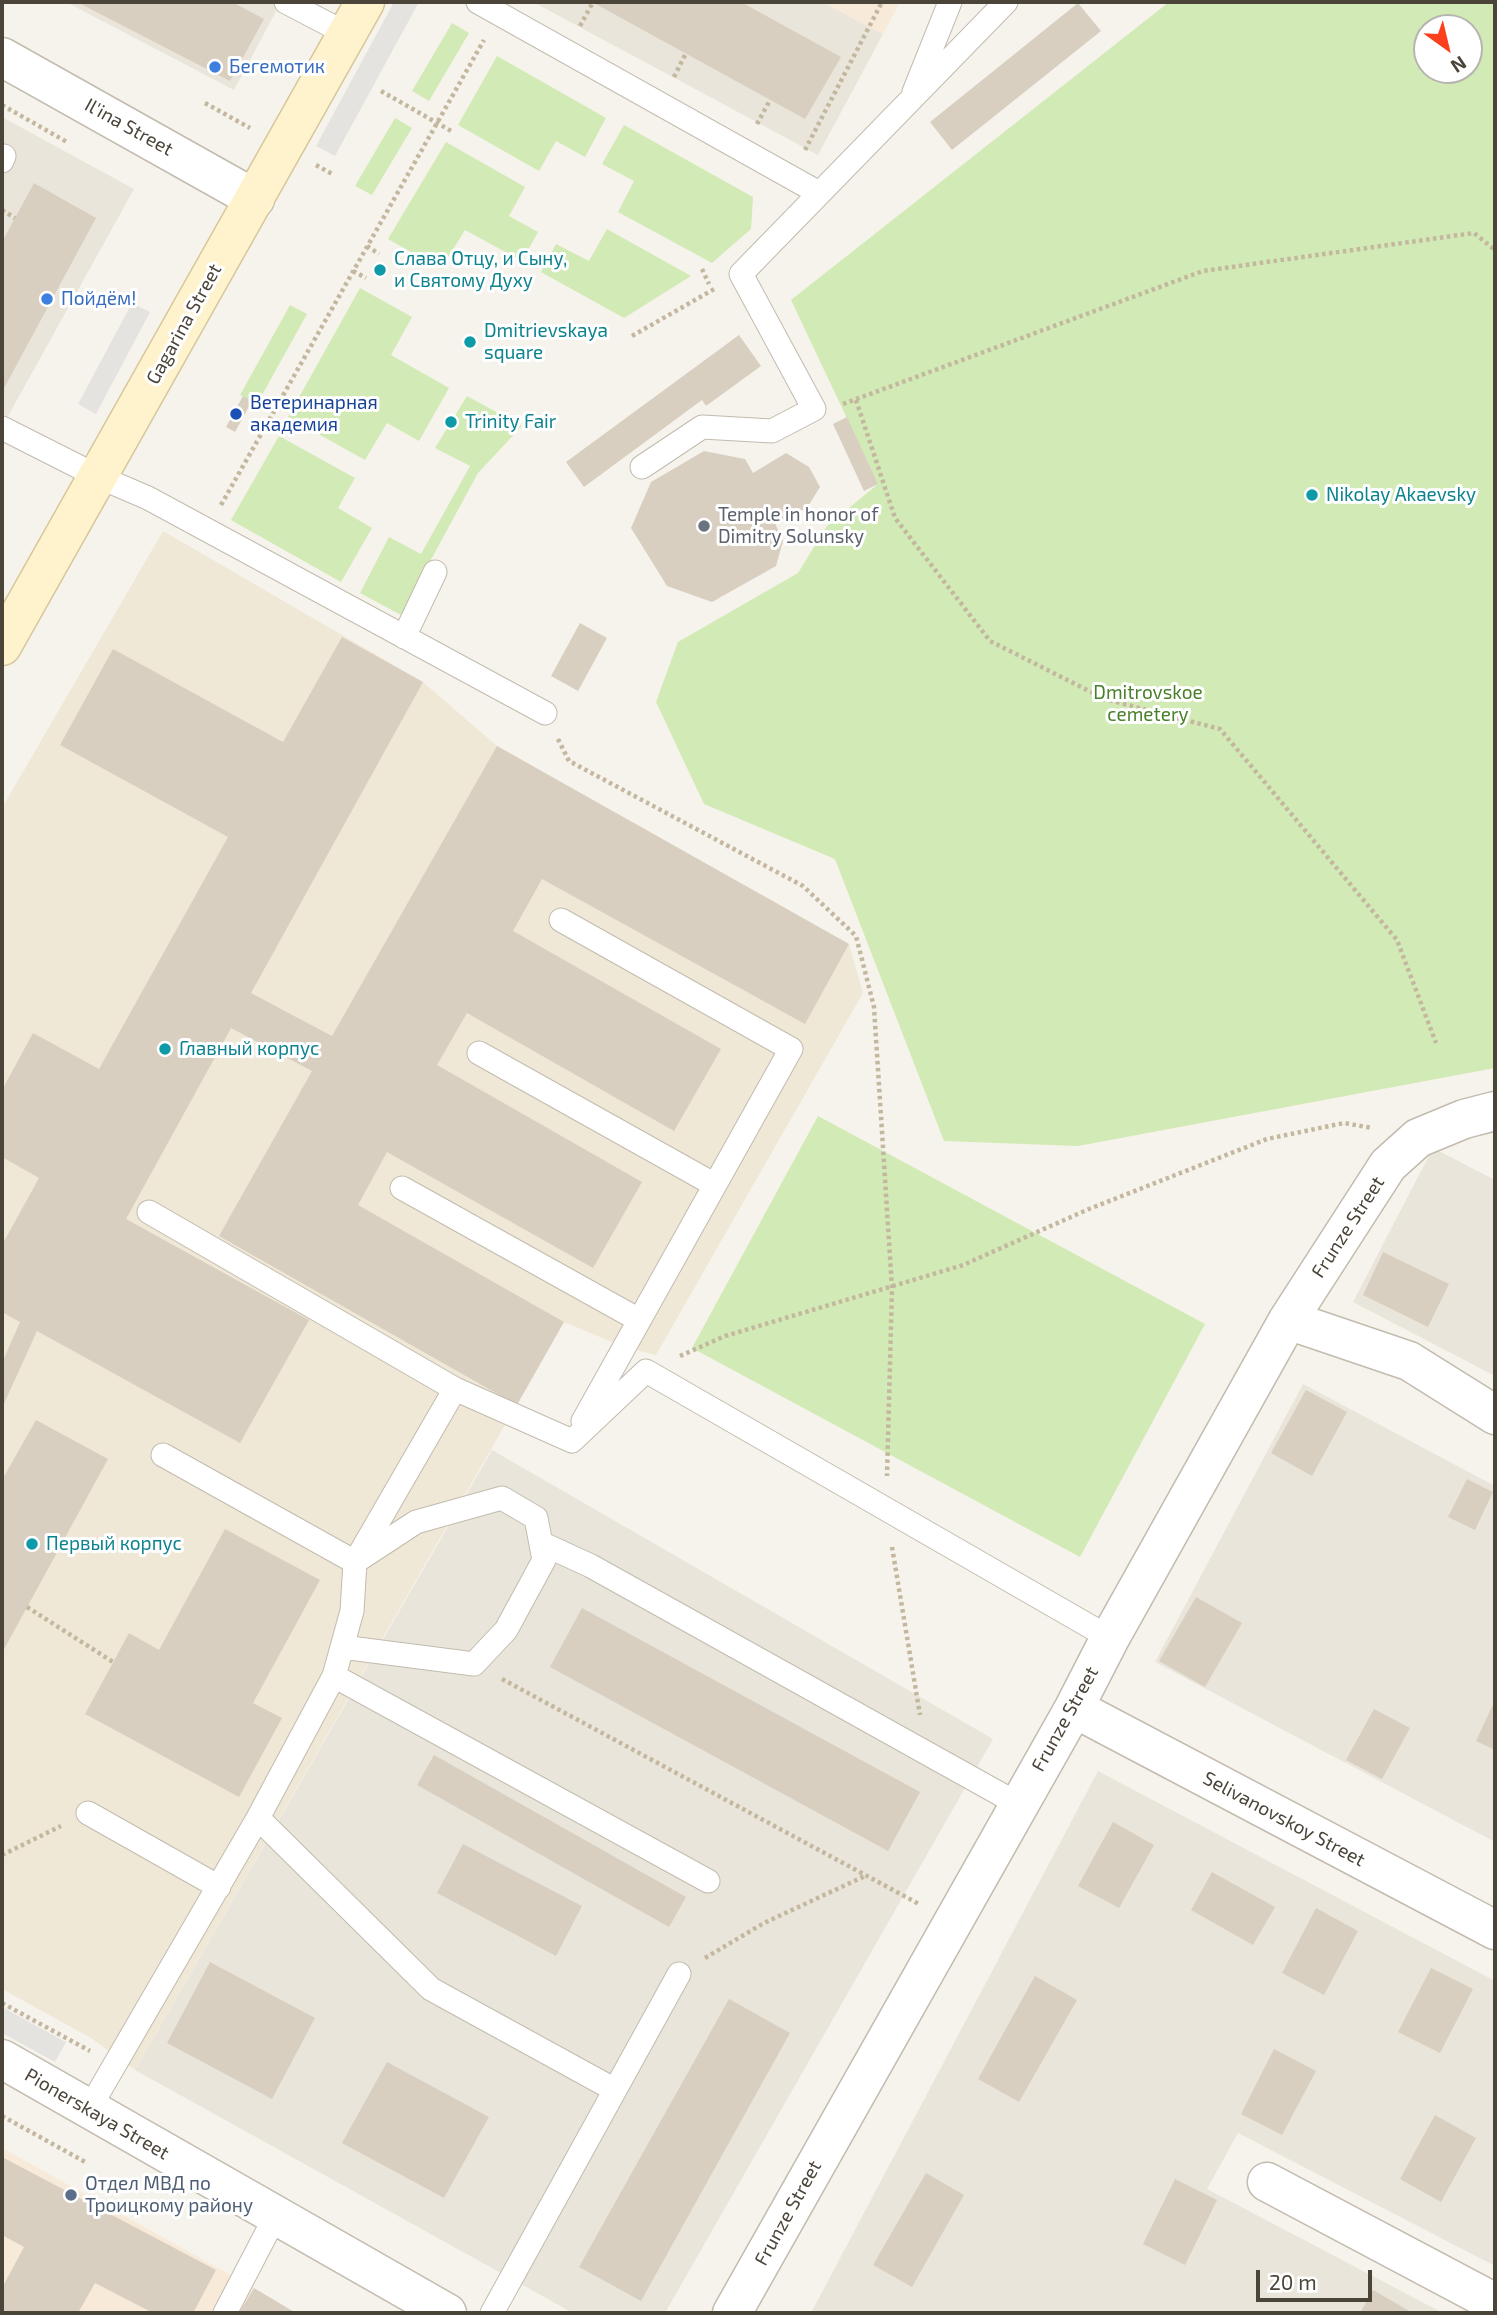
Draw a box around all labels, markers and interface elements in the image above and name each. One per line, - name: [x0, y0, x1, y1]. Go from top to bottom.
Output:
- north arrow: [1413, 14, 1483, 84]
- text: N: [1447, 52, 1471, 79]
- place label: Бегемотик: [229, 56, 325, 78]
- marker: Бегемотик: [207, 59, 223, 75]
- street label: Il'ina Street: [81, 93, 177, 161]
- place label: Слава Отцу, и Сыну, и Святому Духу: [394, 248, 567, 292]
- street label: Gagarina Street: [142, 260, 226, 388]
- marker: Слава Отцу, и Сыну, и Святому Духу: [372, 262, 388, 278]
- place label: Пойдём!: [61, 288, 136, 310]
- marker: Пойдём!: [39, 291, 55, 307]
- place label: Dmitrievskaya square: [484, 320, 608, 364]
- marker: Dmitrievskaya square: [462, 334, 478, 350]
- place label: Ветеринарная академия: [250, 392, 378, 436]
- marker: Ветеринарная академия: [228, 406, 244, 422]
- place label: Trinity Fair: [465, 411, 556, 433]
- marker: Trinity Fair: [443, 414, 459, 430]
- place label: Nikolay Akaevsky: [1326, 484, 1476, 506]
- marker: Nikolay Akaevsky: [1304, 487, 1320, 503]
- place label: Temple in honor of Dimitry Solunsky: [718, 504, 878, 548]
- marker: Temple in honor of Dimitry Solunsky: [696, 518, 712, 534]
- park label: Dmitrovskoe cemetery: [1093, 682, 1203, 726]
- place label: Главный корпус: [179, 1038, 319, 1060]
- marker: Главный корпус: [157, 1041, 173, 1057]
- street label: Frunze Street: [1307, 1172, 1389, 1282]
- place label: Первый корпус: [46, 1533, 182, 1555]
- marker: Первый корпус: [24, 1536, 40, 1552]
- street label: Frunze Street: [1027, 1663, 1103, 1775]
- street label: Selivanovskoy Street: [1199, 1767, 1369, 1871]
- street label: Pionerskaya Street: [21, 2063, 173, 2165]
- street label: Frunze Street: [750, 2157, 826, 2269]
- place label: Отдел МВД по Троицкому району: [85, 2173, 253, 2217]
- marker: Отдел МВД по Троицкому району: [63, 2187, 79, 2203]
- scale bar: [1259, 2256, 1374, 2300]
- text: 20 m: [1269, 2269, 1317, 2294]

